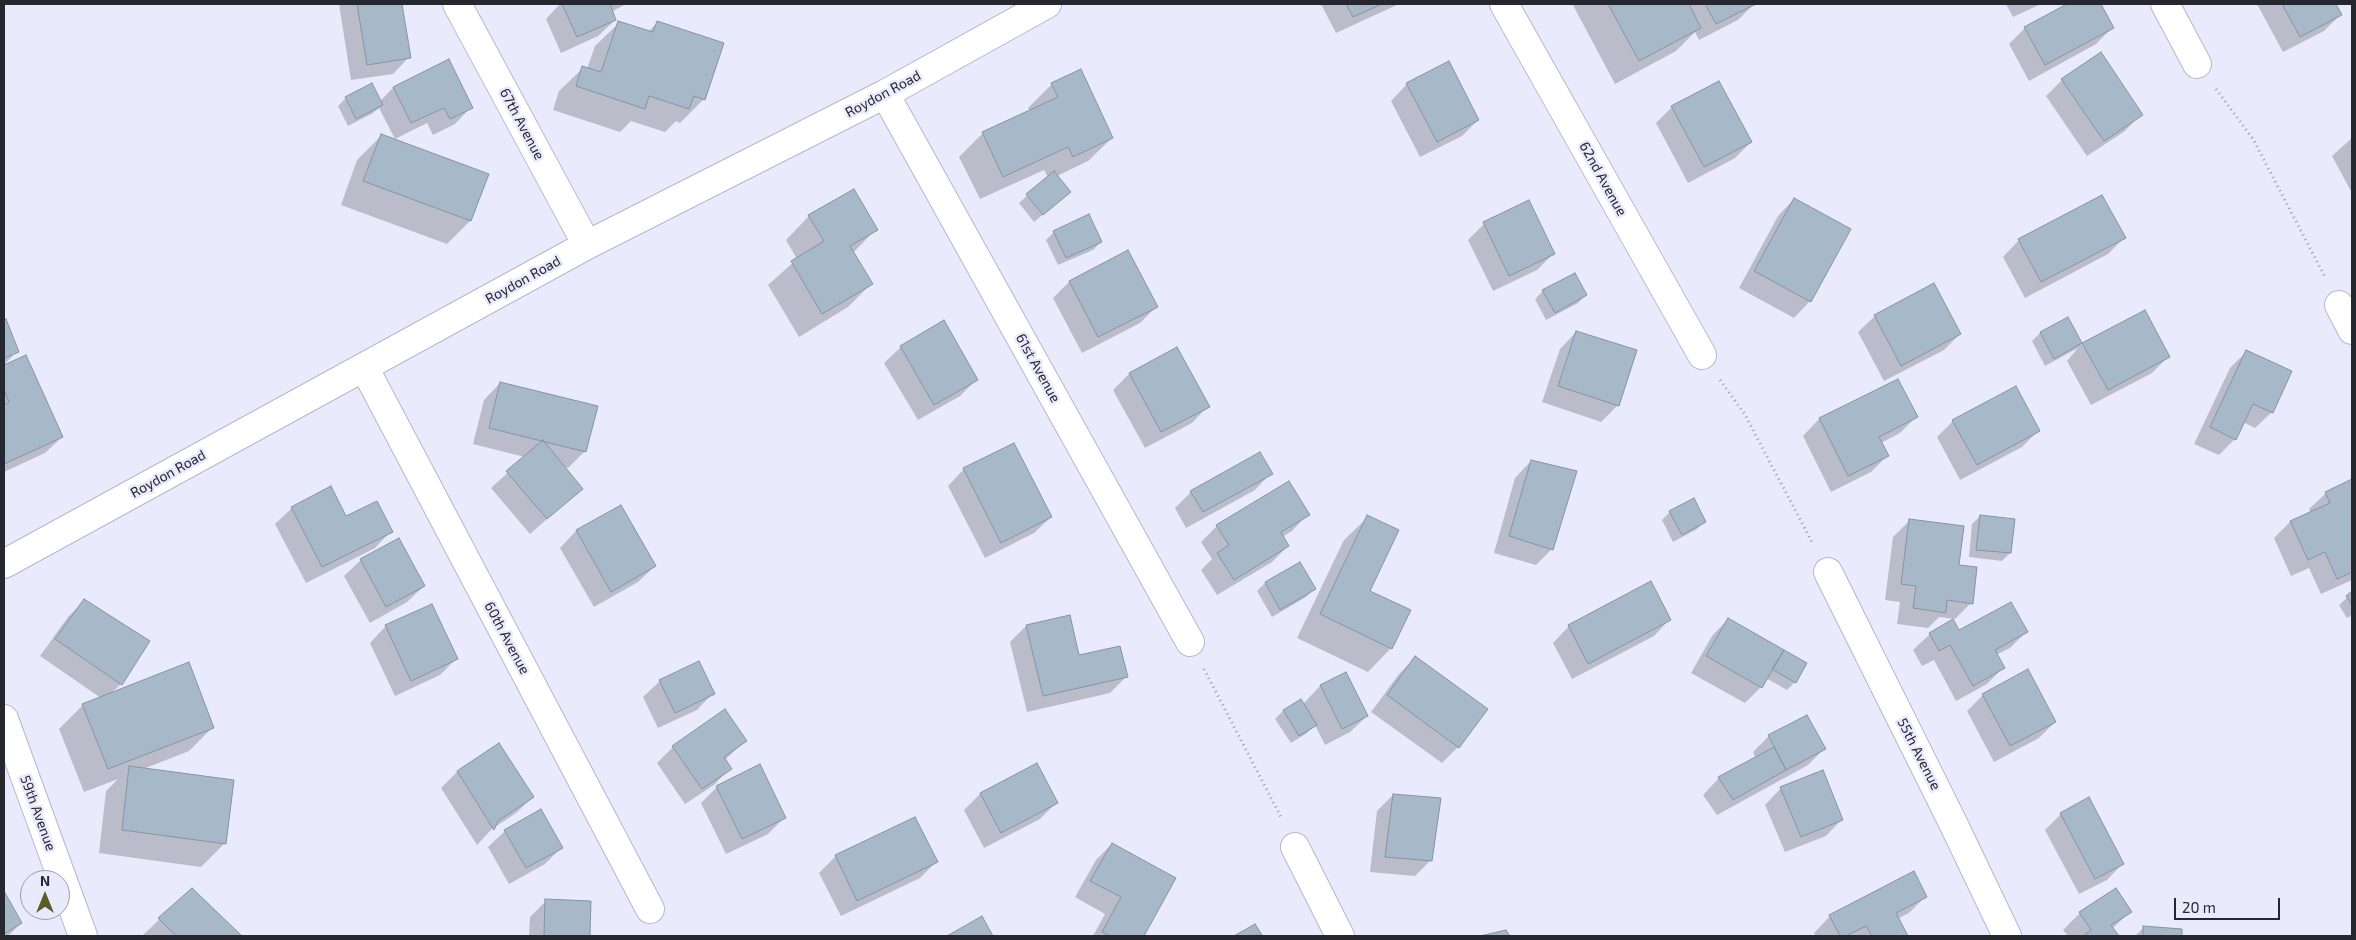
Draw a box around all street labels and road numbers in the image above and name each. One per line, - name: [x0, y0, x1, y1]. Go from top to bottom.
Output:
- street label: Roydon Road: [842, 67, 924, 121]
- street label: 67th Avenue: [496, 85, 548, 163]
- street label: 62nd Avenue: [1576, 139, 1630, 219]
- street label: Roydon Road: [483, 252, 563, 308]
- street label: 61st Avenue: [1012, 331, 1064, 405]
- street label: Roydon Road: [128, 446, 208, 502]
- street label: 60th Avenue: [481, 599, 533, 677]
- street label: 55th Avenue: [1894, 715, 1944, 793]
- street label: 59th Avenue: [17, 773, 59, 853]

